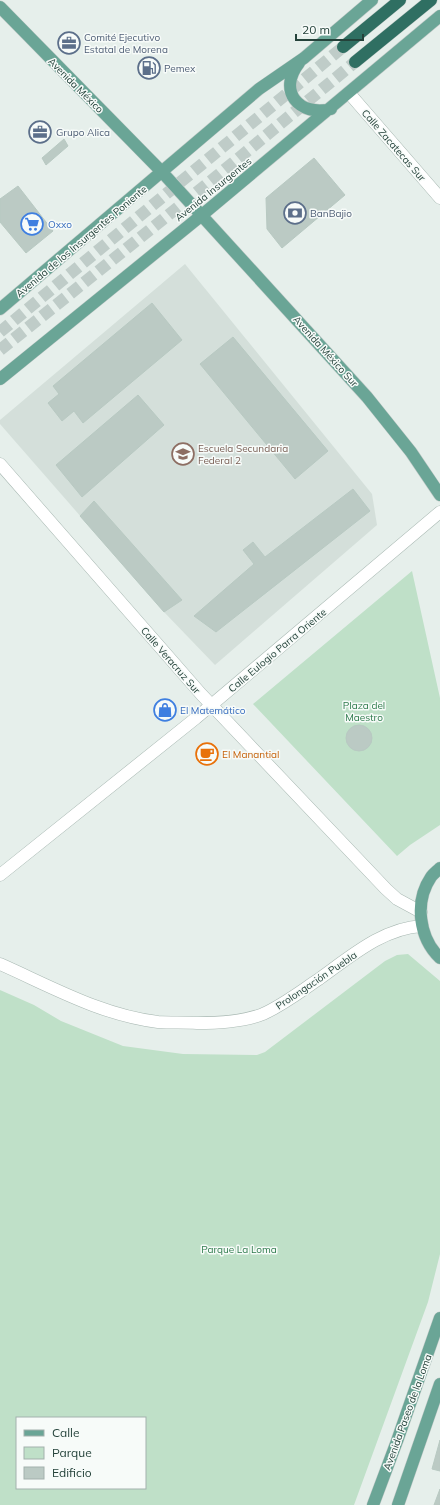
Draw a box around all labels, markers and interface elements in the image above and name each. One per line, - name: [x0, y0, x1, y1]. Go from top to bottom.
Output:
- scale bar: [296, 16, 363, 42]
- text: 20 m: [302, 22, 330, 37]
- office icon: Comité Ejecutivo Estatal de Morena: [56, 30, 82, 56]
- place label: Comité Ejecutivo Estatal de Morena: [84, 31, 168, 56]
- street label: Avenida México: [45, 55, 106, 116]
- fuel station icon: Pemex: [136, 55, 162, 81]
- place label: Pemex: [164, 62, 196, 75]
- street label: Calle Zacatecas Sur: [359, 107, 429, 184]
- office icon: Grupo Alica: [27, 119, 53, 145]
- place label: Grupo Alica: [56, 126, 110, 139]
- street label: Avenida Insurgentes: [172, 155, 254, 224]
- street label: Avenida de los Insurgentes Poniente: [13, 183, 150, 300]
- bank icon: BanBajio: [282, 200, 308, 226]
- place label: BanBajio: [310, 207, 352, 220]
- supermarket icon: Oxxo: [19, 211, 45, 237]
- place label: Oxxo: [48, 218, 72, 231]
- street label: Avenida México Sur: [290, 313, 361, 390]
- school or university icon: Escuela Secundaria Federal 2: [170, 441, 196, 467]
- place label: Escuela Secundaria Federal 2: [198, 442, 288, 467]
- street label: Calle Eulogio Parra Oriente: [226, 606, 329, 695]
- street label: Calle Veracruz Sur: [138, 624, 204, 697]
- shop icon: El Matemático: [152, 697, 178, 723]
- park label: Plaza del Maestro: [343, 699, 385, 724]
- place label: El Matemático: [180, 704, 246, 717]
- cafe icon: El Manantial: [194, 741, 220, 767]
- place label: El Manantial: [222, 748, 279, 761]
- street label: Prolongación Puebla: [273, 948, 359, 1012]
- park label: Parque La Loma: [201, 1243, 277, 1256]
- street label: Avenida Paseo de la Loma: [380, 1352, 435, 1472]
- legend: [16, 1417, 146, 1489]
- text: Calle: [52, 1425, 79, 1440]
- text: Parque: [52, 1445, 92, 1460]
- text: Edificio: [52, 1465, 92, 1480]

